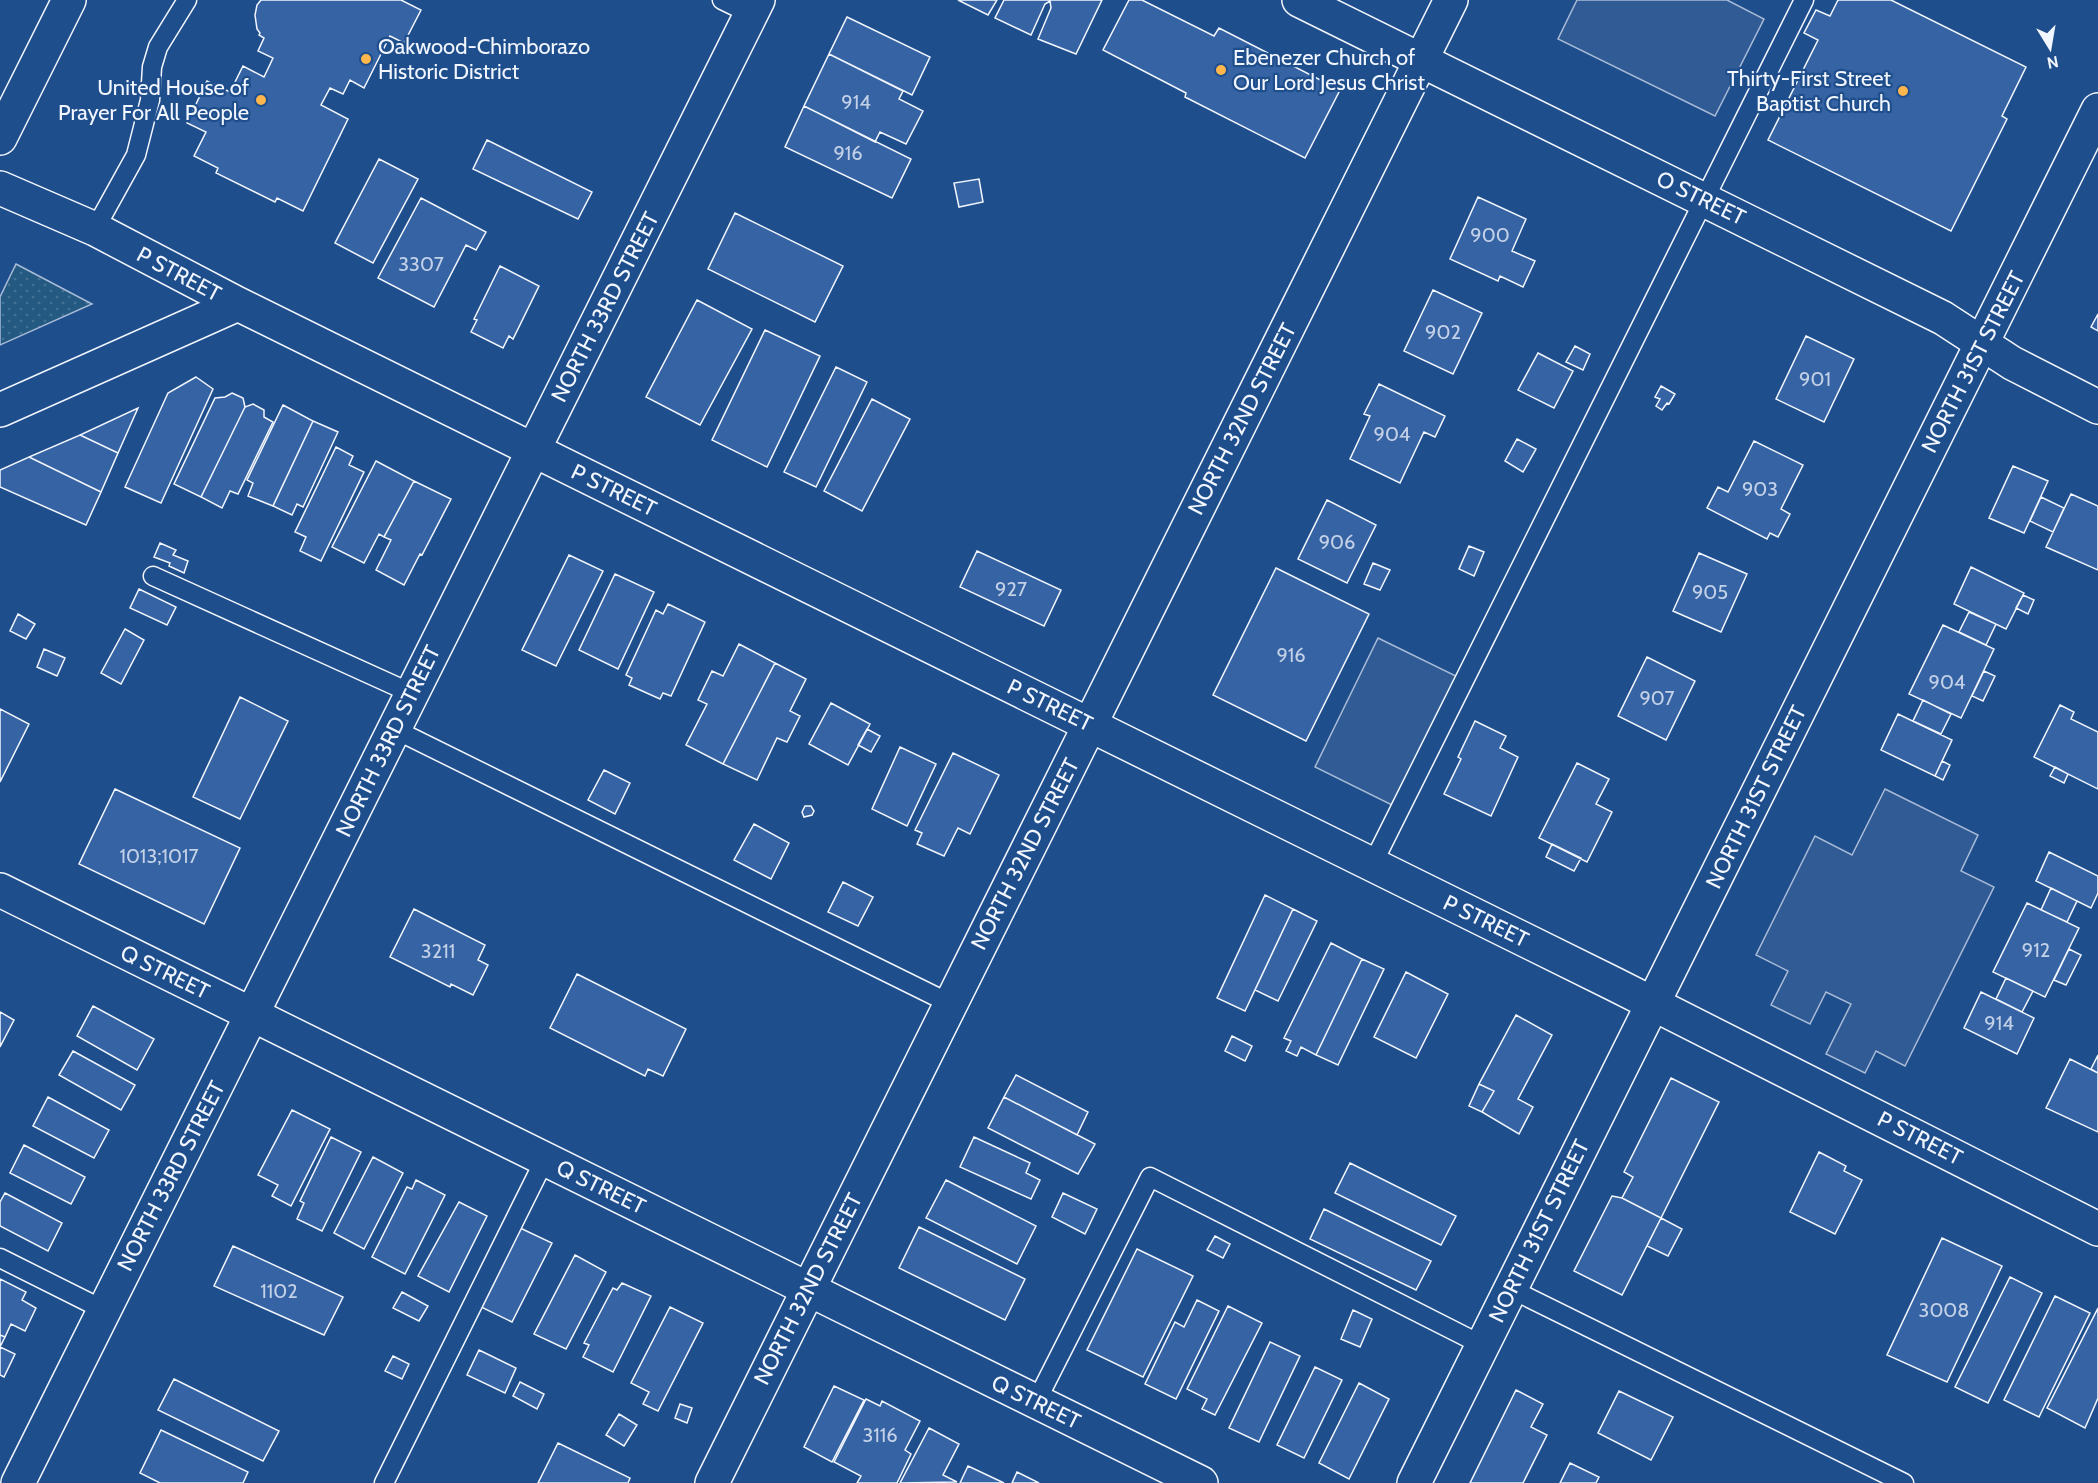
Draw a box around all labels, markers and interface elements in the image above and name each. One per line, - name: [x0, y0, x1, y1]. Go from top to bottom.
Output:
- north arrow: [2020, 18, 2080, 78]
- place label: Oakwood-Chimborazo Historic District: [378, 33, 590, 85]
- place label: Ebenezer Church of Our Lord Jesus Christ: [1233, 44, 1425, 96]
- marker: Oakwood-Chimborazo Historic District: [359, 52, 373, 66]
- text: N: [2045, 52, 2060, 73]
- marker: Ebenezer Church of Our Lord Jesus Christ: [1214, 63, 1228, 77]
- place label: Thirty-First Street Baptist Church: [1727, 65, 1892, 117]
- place label: United House of Prayer For All People: [58, 74, 249, 126]
- marker: Thirty-First Street Baptist Church: [1896, 84, 1910, 98]
- house number: 914: [841, 90, 871, 114]
- marker: United House of Prayer For All People: [254, 93, 268, 107]
- house number: 916: [833, 141, 863, 165]
- street label: O STREET: [1652, 165, 1750, 231]
- street label: NORTH 33RD STREET: [545, 207, 665, 406]
- house number: 900: [1470, 223, 1510, 247]
- street label: P STREET: [132, 241, 226, 308]
- house number: 3307: [398, 252, 444, 276]
- street label: NORTH 31ST STREET: [1916, 266, 2031, 457]
- street label: NORTH 32ND STREET: [1182, 318, 1302, 519]
- house number: 902: [1425, 320, 1461, 344]
- house number: 901: [1799, 367, 1831, 391]
- house number: 904: [1374, 422, 1411, 446]
- street label: P STREET: [567, 458, 661, 522]
- house number: 903: [1742, 477, 1778, 501]
- house number: 906: [1319, 530, 1355, 554]
- house number: 927: [995, 577, 1027, 601]
- house number: 905: [1692, 580, 1728, 604]
- street label: NORTH 33RD STREET: [330, 641, 446, 841]
- house number: 916: [1276, 643, 1306, 667]
- house number: 904: [1929, 670, 1966, 694]
- street label: P STREET: [1003, 673, 1097, 737]
- house number: 907: [1639, 686, 1675, 710]
- street label: NORTH 31ST STREET: [1700, 701, 1812, 893]
- street label: NORTH 32ND STREET: [965, 753, 1085, 954]
- house number: 1013;1017: [119, 844, 199, 868]
- street label: P STREET: [1439, 889, 1533, 953]
- house number: 912: [2022, 938, 2050, 962]
- street label: Q STREET: [116, 939, 214, 1005]
- house number: 3211: [421, 939, 455, 963]
- house number: 914: [1984, 1011, 2014, 1035]
- street label: NORTH 33RD STREET: [111, 1076, 231, 1275]
- street label: P STREET: [1873, 1105, 1967, 1171]
- street label: NORTH 31ST STREET: [1483, 1135, 1595, 1327]
- street label: Q STREET: [552, 1154, 650, 1220]
- street label: NORTH 32ND STREET: [748, 1188, 868, 1389]
- house number: 1102: [260, 1279, 298, 1303]
- house number: 3008: [1919, 1298, 1969, 1322]
- street label: Q STREET: [987, 1369, 1085, 1435]
- house number: 3116: [862, 1423, 898, 1447]

